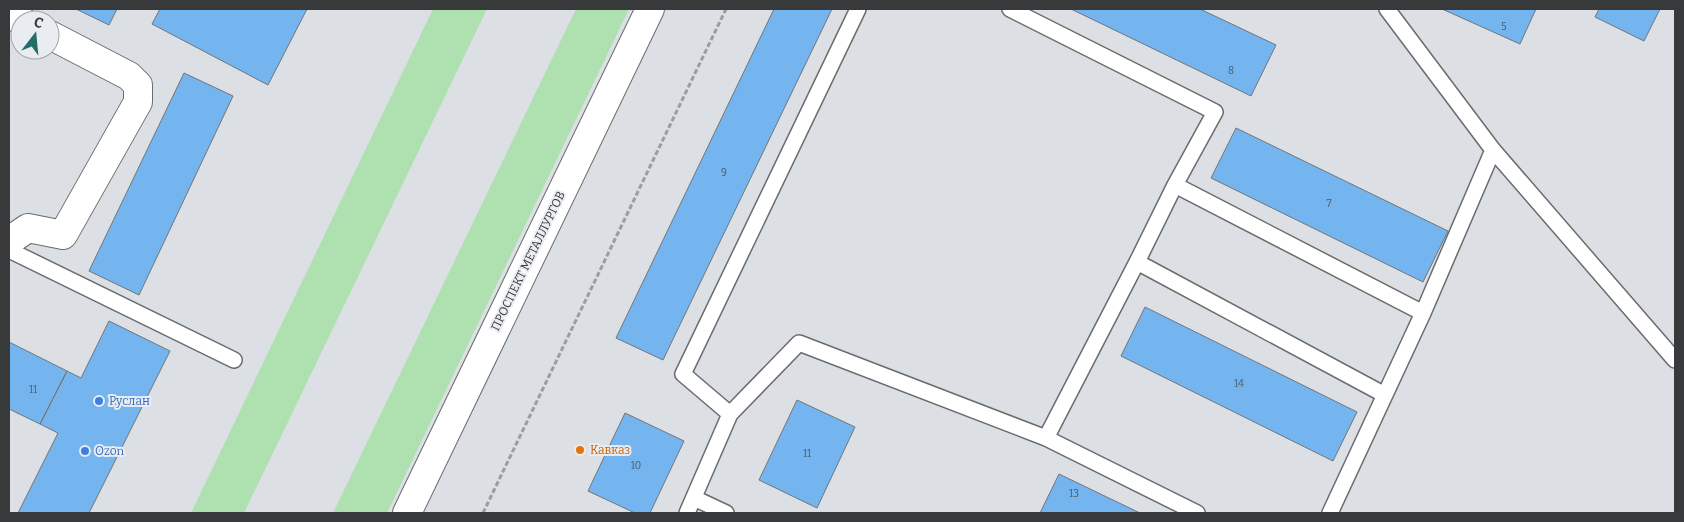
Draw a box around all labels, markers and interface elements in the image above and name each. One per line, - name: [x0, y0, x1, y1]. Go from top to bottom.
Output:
- north arrow: [10, 10, 60, 60]
- text: С: [32, 14, 45, 32]
- house number: 5: [1501, 21, 1507, 33]
- house number: 8: [1228, 65, 1234, 77]
- house number: 9: [721, 167, 727, 179]
- street label: ПРОСПЕКТ МЕТАЛЛУРГОВ: [488, 189, 568, 333]
- house number: 7: [1326, 198, 1332, 210]
- house number: 14: [1234, 378, 1244, 390]
- house number: 11: [29, 384, 37, 396]
- place label: Руслан: [109, 394, 150, 408]
- marker: Руслан: [93, 395, 105, 407]
- place label: Кавказ: [590, 443, 630, 457]
- place label: Ozon: [95, 444, 125, 458]
- marker: Кавказ: [574, 444, 586, 456]
- marker: Ozon: [79, 445, 91, 457]
- house number: 11: [803, 448, 811, 460]
- house number: 10: [631, 460, 641, 472]
- house number: 13: [1069, 488, 1079, 500]

